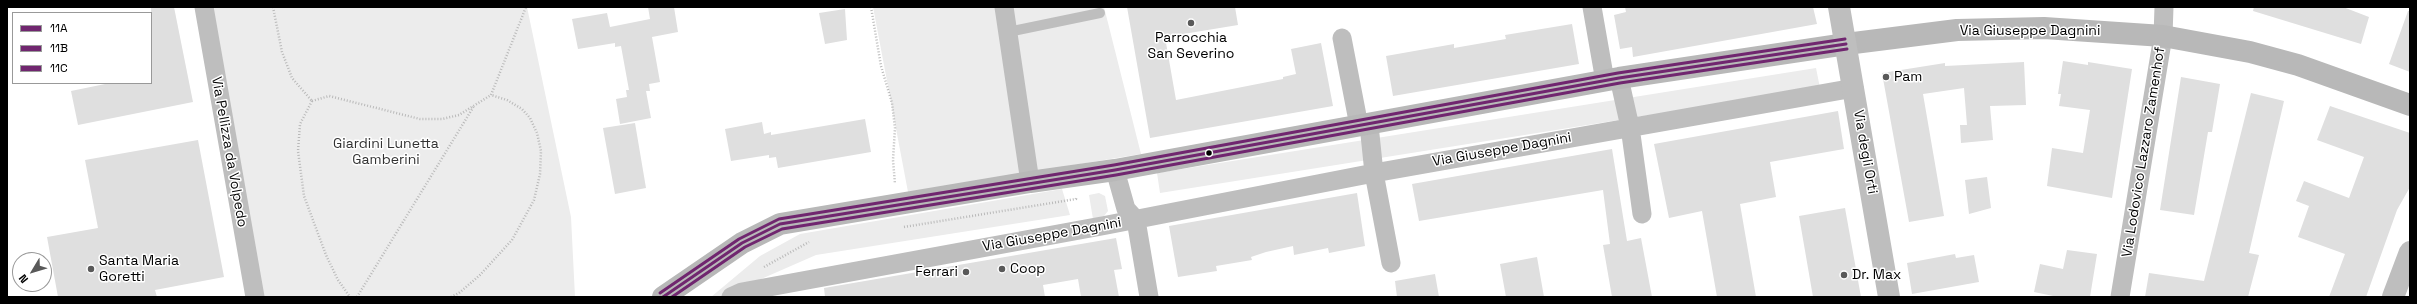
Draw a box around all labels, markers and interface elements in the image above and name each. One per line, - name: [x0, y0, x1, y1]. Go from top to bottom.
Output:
- legend: [12, 12, 152, 84]
- marker: Parrocchia San Severino: [1186, 18, 1196, 28]
- text: 11A: [50, 20, 68, 36]
- street label: Via Giuseppe Dagnini: [1960, 23, 2100, 39]
- place label: Parrocchia San Severino: [1148, 30, 1234, 62]
- text: 11B: [50, 40, 68, 56]
- street label: Via Lodovico Lazzaro Zamenhof: [2119, 46, 2169, 258]
- text: 11C: [50, 60, 68, 76]
- place label: Pam: [1894, 69, 1922, 85]
- marker: Pam: [1881, 72, 1891, 82]
- street label: Via Pellizza da Volpedo: [207, 75, 251, 229]
- street label: Via degli Orti: [1849, 109, 1881, 195]
- street label: Via Giuseppe Dagnini: [1431, 130, 1573, 170]
- park label: Giardini Lunetta Gamberini: [333, 136, 439, 168]
- unlabelled marker: [1204, 148, 1214, 158]
- street label: Via Giuseppe Dagnini: [981, 215, 1123, 255]
- north arrow: [12, 252, 52, 292]
- place label: Santa Maria Goretti: [99, 253, 179, 286]
- place label: Coop: [1010, 261, 1045, 277]
- marker: Santa Maria Goretti: [86, 264, 96, 274]
- place label: Ferrari: [915, 264, 958, 280]
- marker: Coop: [997, 264, 1007, 274]
- marker: Ferrari: [961, 267, 971, 277]
- place label: Dr. Max: [1852, 267, 1901, 283]
- marker: Dr. Max: [1839, 270, 1849, 280]
- text: N: [16, 272, 31, 286]

